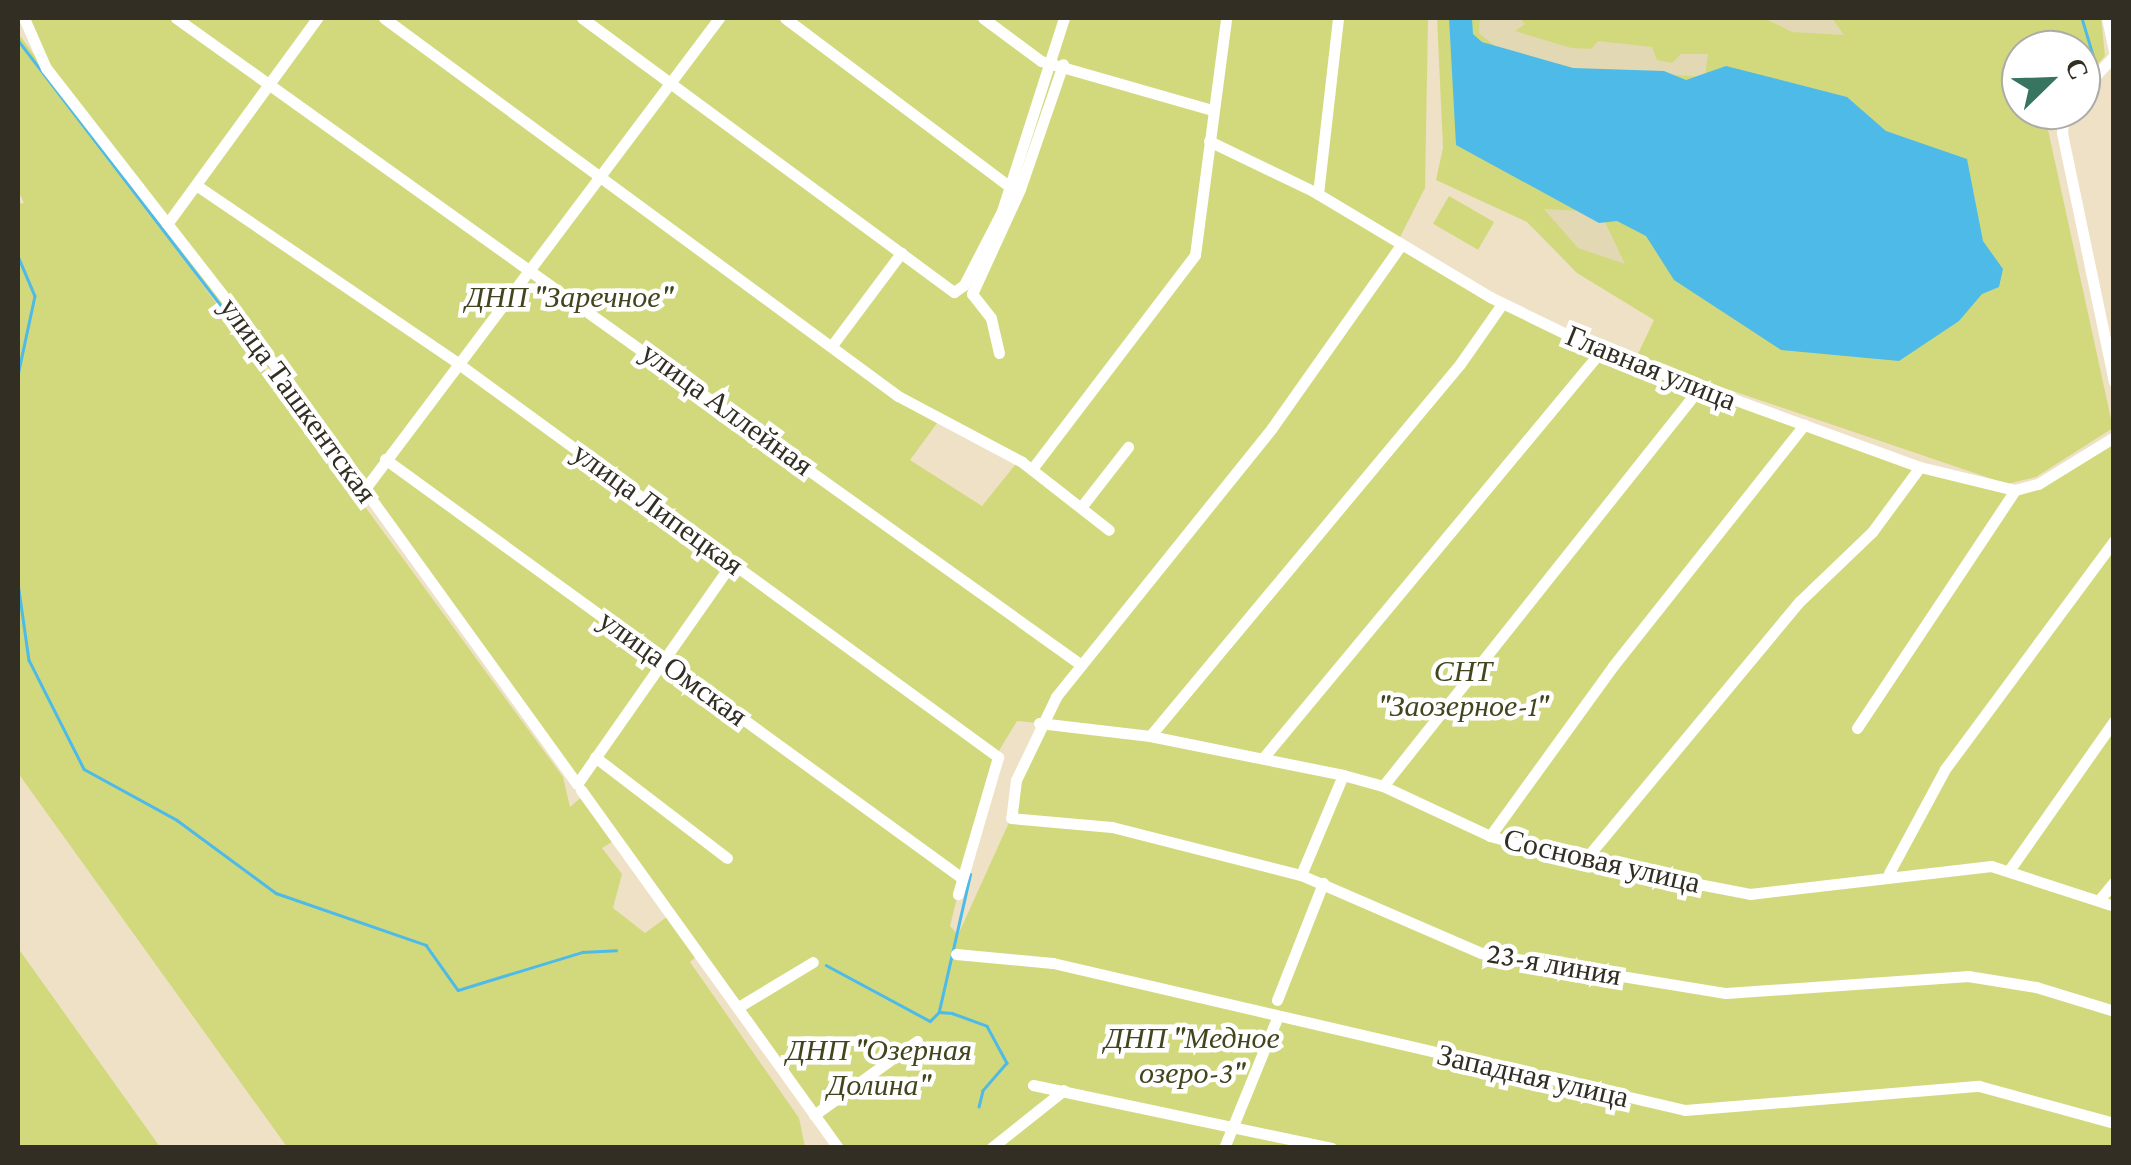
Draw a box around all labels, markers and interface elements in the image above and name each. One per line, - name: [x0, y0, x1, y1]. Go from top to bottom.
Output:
- north arrow: [2001, 30, 2101, 130]
- text: С: [2059, 53, 2095, 84]
- park label: ДНП "Заречное": [465, 279, 673, 315]
- street label: улица Ташкентская: [211, 290, 385, 510]
- street label: Главная улица: [1561, 318, 1741, 418]
- street label: улица Аллейная: [634, 335, 820, 483]
- street label: улица Липецкая: [565, 435, 751, 583]
- street label: улица Омская: [592, 602, 754, 734]
- park label: СНТ "Заозерное-1": [1378, 653, 1548, 724]
- street label: Сосновая улица: [1500, 821, 1704, 901]
- street label: 23-я линия: [1484, 934, 1624, 994]
- park label: ДНП "Медное озеро-3": [1104, 1020, 1280, 1090]
- park label: ДНП "Озерная Долина": [786, 1032, 972, 1102]
- street label: Западная улица: [1434, 1036, 1632, 1116]

